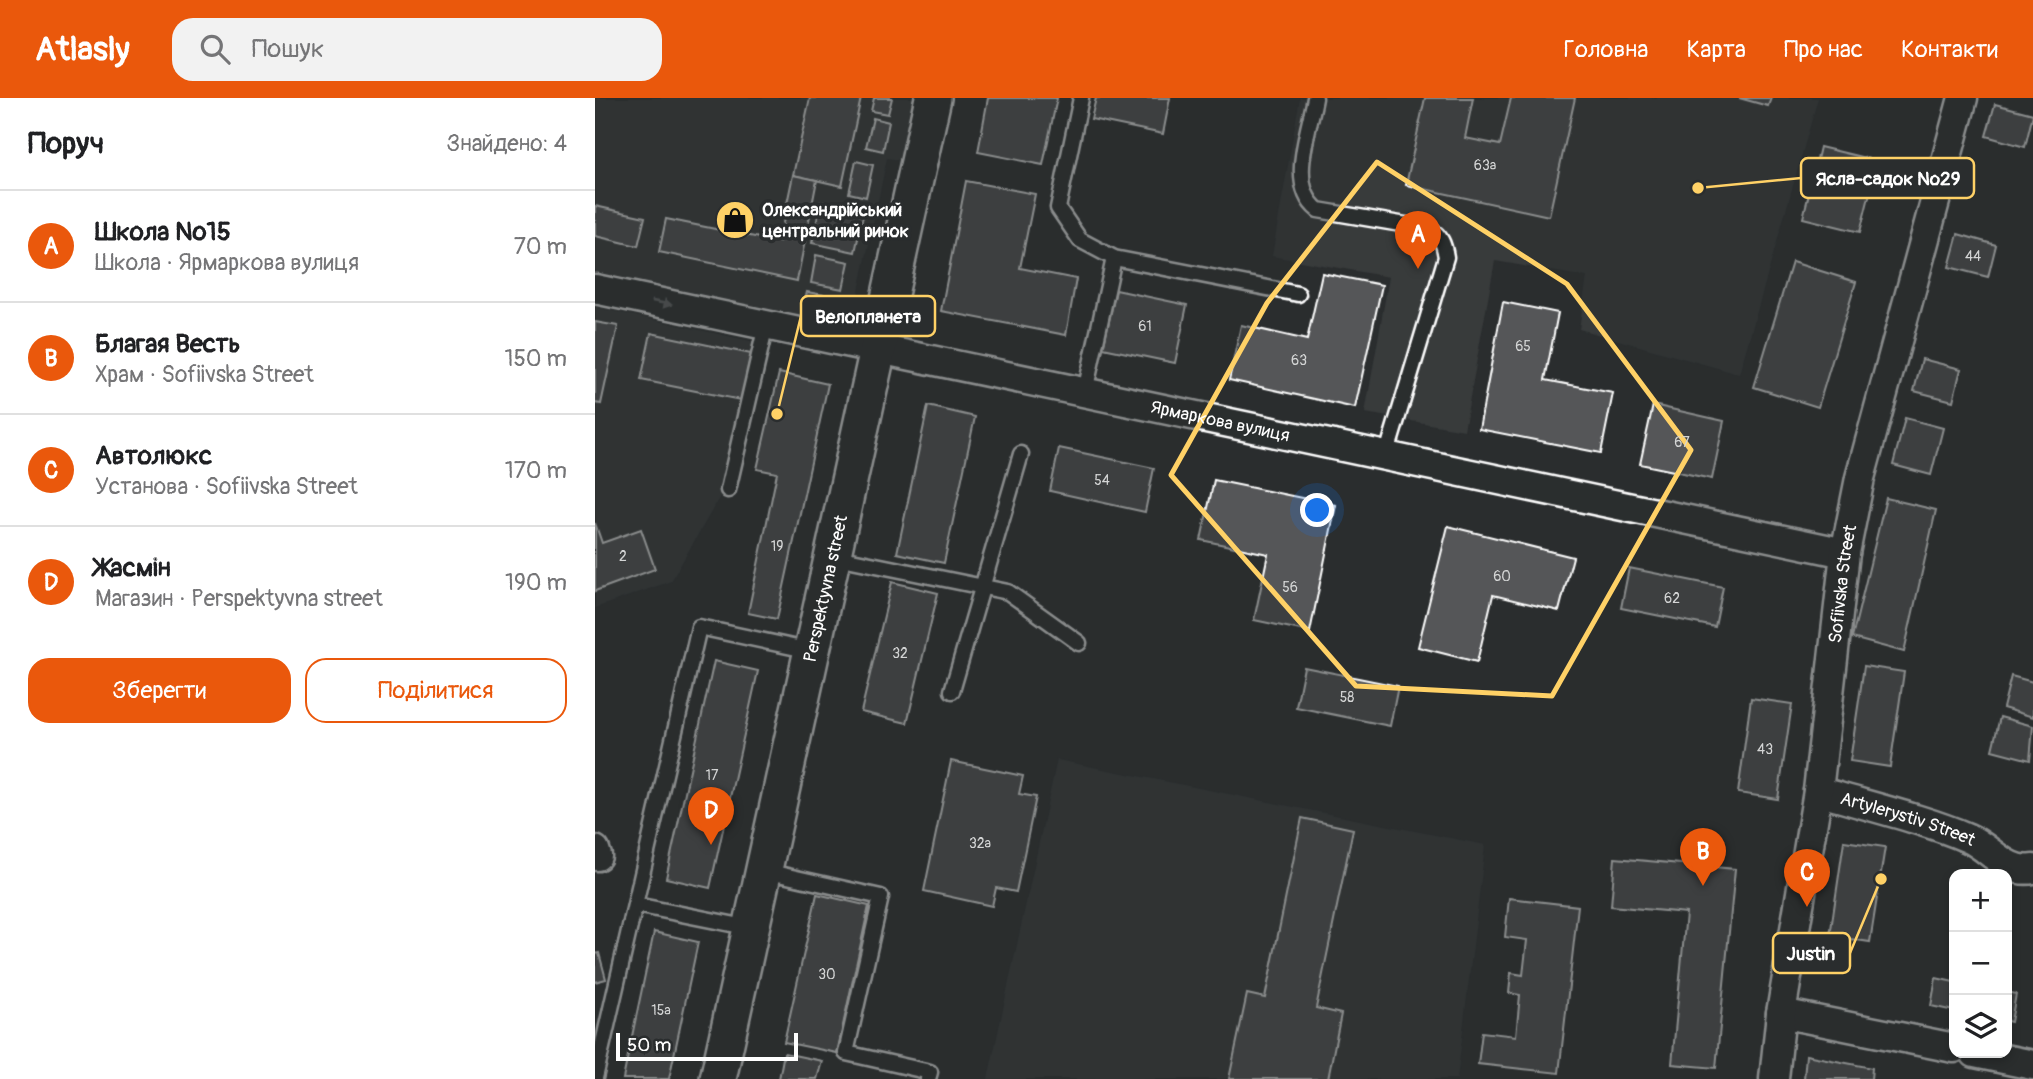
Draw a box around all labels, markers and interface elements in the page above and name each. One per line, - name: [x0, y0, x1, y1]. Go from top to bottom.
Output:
- search box: [172, 18, 662, 81]
- text: Atlasly: [35, 29, 130, 70]
- icon: search: [196, 30, 234, 68]
- text: Пошук: [252, 33, 324, 65]
- text: Головна: [1564, 35, 1648, 64]
- text: Карта: [1686, 35, 1746, 64]
- text: Про нас: [1784, 35, 1863, 64]
- text: Контакти: [1901, 35, 1998, 64]
- text: Поруч: [28, 125, 104, 162]
- text: Знайдено: 4: [447, 129, 567, 158]
- house number: 63а: [1474, 157, 1496, 174]
- callout: Ясла-садок №29: [1801, 158, 1974, 198]
- text: Ясла-садок №29: [1815, 167, 1961, 191]
- shop icon: Олександрійський центральний ринок: [714, 199, 756, 241]
- place label: Олександрійський центральний ринок: [762, 199, 909, 243]
- pin: A: [1395, 211, 1441, 269]
- text: Школа №15: [95, 216, 231, 248]
- text: A: [44, 232, 58, 261]
- text: 70 m: [514, 232, 567, 261]
- text: Школа · Ярмаркова вулиця: [95, 248, 359, 277]
- house number: 44: [1965, 248, 1981, 265]
- callout: Велопланета: [801, 296, 935, 336]
- one-way arrow: [651, 297, 673, 308]
- text: Велопланета: [815, 305, 921, 329]
- house number: 61: [1138, 318, 1152, 335]
- text: Благая Весть: [95, 328, 240, 360]
- house number: 65: [1515, 338, 1531, 355]
- text: B: [44, 344, 58, 373]
- text: 150 m: [504, 344, 567, 373]
- house number: 63: [1291, 352, 1307, 369]
- text: Храм · Sofiivska Street: [95, 360, 314, 389]
- street label: Ярмаркова вулиця: [1149, 395, 1292, 447]
- house number: 67: [1674, 434, 1690, 451]
- text: Автолюкс: [95, 440, 212, 472]
- text: C: [44, 456, 58, 485]
- text: 170 m: [505, 456, 567, 485]
- text: Установа · Sofiivska Street: [95, 472, 358, 501]
- house number: 54: [1094, 472, 1110, 489]
- your location: [1300, 493, 1334, 527]
- street label: Perspektyvna street: [798, 512, 853, 664]
- street label: Sofiivska Street: [1823, 522, 1862, 644]
- house number: 19: [771, 538, 783, 555]
- house number: 2: [619, 548, 627, 565]
- text: Жасмін: [95, 552, 171, 584]
- text: D: [44, 568, 58, 597]
- text: 190 m: [505, 568, 567, 597]
- house number: 60: [1493, 568, 1511, 585]
- house number: 56: [1282, 579, 1298, 596]
- text: Магазин · Perspektyvna street: [95, 584, 383, 613]
- house number: 62: [1664, 590, 1680, 607]
- house number: 32: [892, 645, 908, 662]
- button: Зберегти: [28, 658, 291, 723]
- button: Поділитися: [305, 658, 567, 723]
- house number: 58: [1340, 689, 1354, 706]
- house number: 43: [1757, 741, 1773, 758]
- house number: 17: [706, 767, 719, 784]
- pin: D: [688, 787, 734, 845]
- street label: Artylerystiv Street: [1838, 787, 1980, 852]
- pin: B: [1680, 828, 1726, 886]
- house number: 32а: [969, 835, 991, 852]
- pin: C: [1784, 849, 1830, 907]
- map controls: [1949, 869, 2012, 1058]
- button: +: [1949, 869, 2012, 932]
- button: −: [1949, 932, 2012, 995]
- callout: Justin: [1773, 933, 1850, 973]
- text: Justin: [1787, 942, 1836, 966]
- house number: 30: [818, 966, 836, 983]
- button: layers: [1949, 995, 2012, 1058]
- house number: 15а: [651, 1002, 671, 1019]
- scale bar: [616, 1030, 798, 1062]
- text: 50 m: [627, 1033, 671, 1057]

